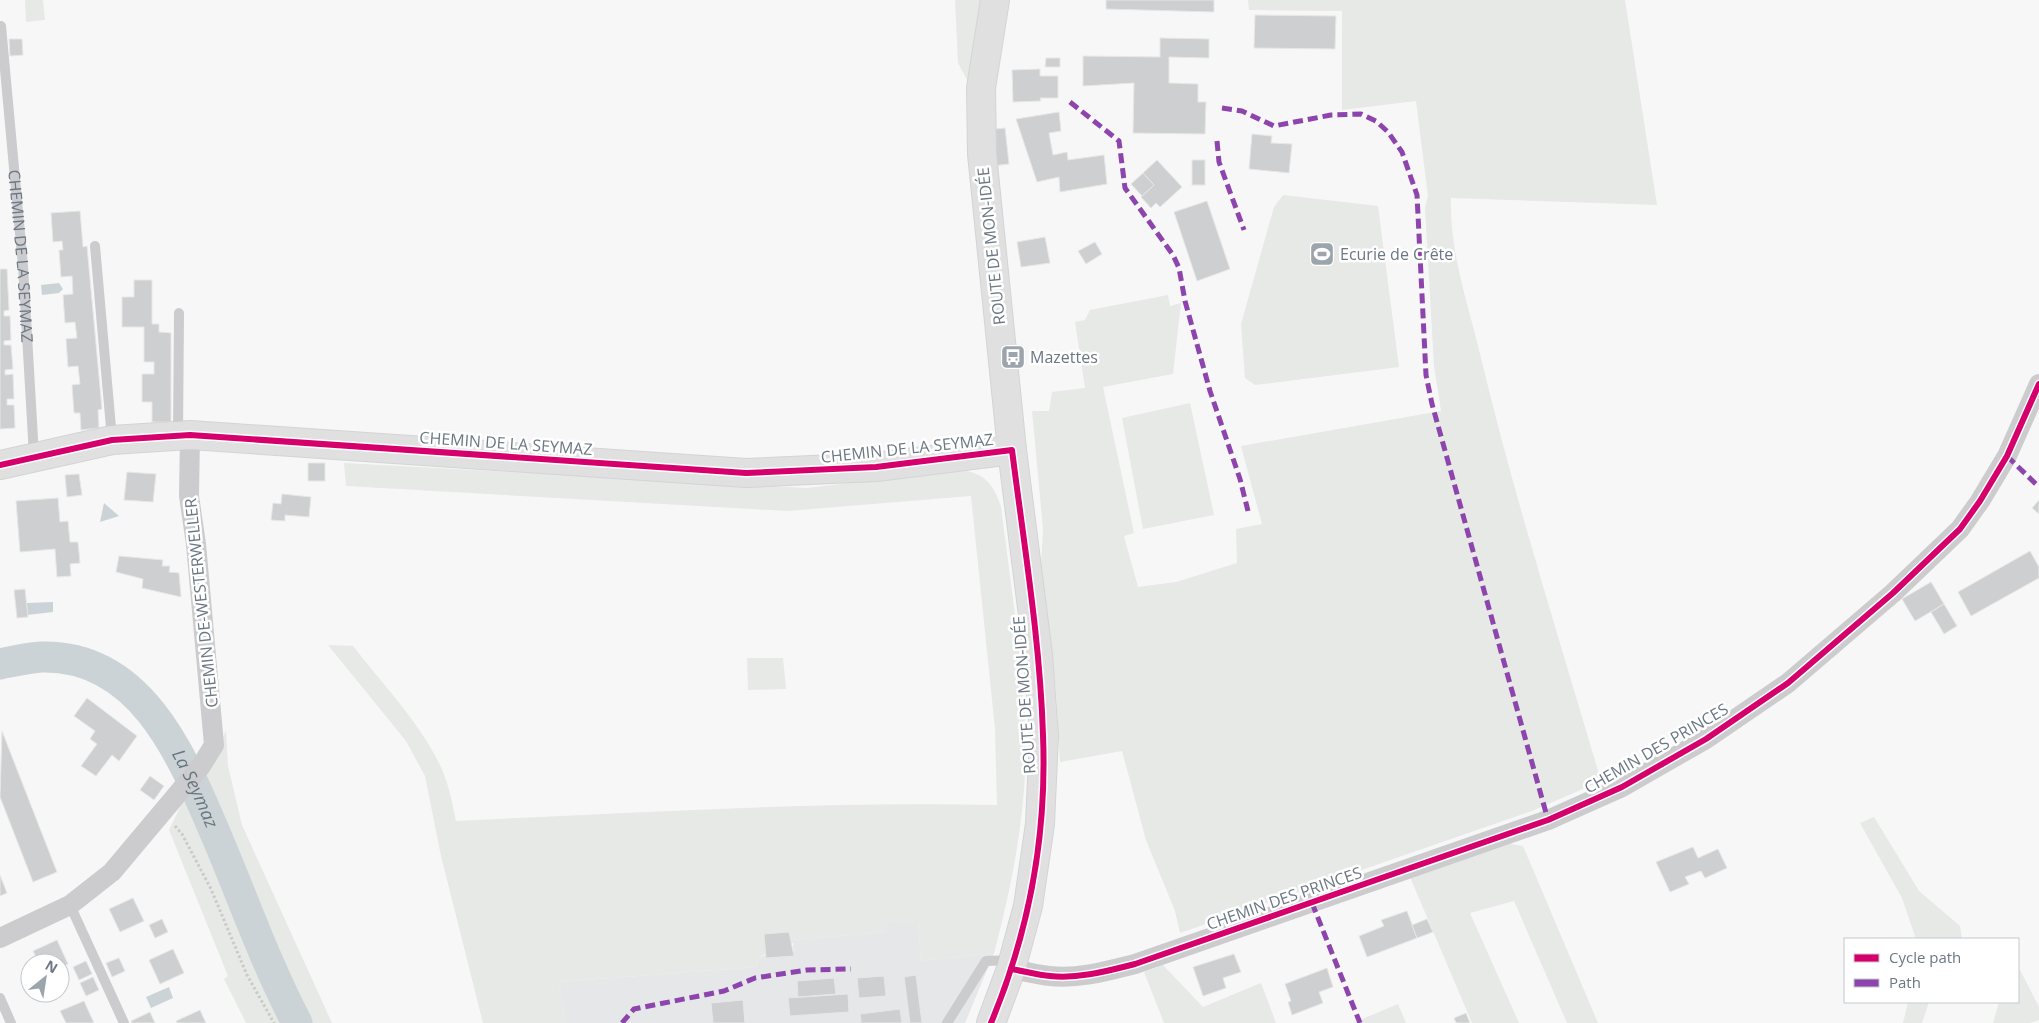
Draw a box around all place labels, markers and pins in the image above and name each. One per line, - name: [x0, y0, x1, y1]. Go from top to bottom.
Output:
- sports icon: Ecurie de Crête: [1309, 241, 1335, 267]
- place label: Ecurie de Crête: [1340, 243, 1453, 265]
- bus stop icon: Mazettes: [1000, 344, 1026, 370]
- place label: Mazettes: [1030, 346, 1098, 368]

